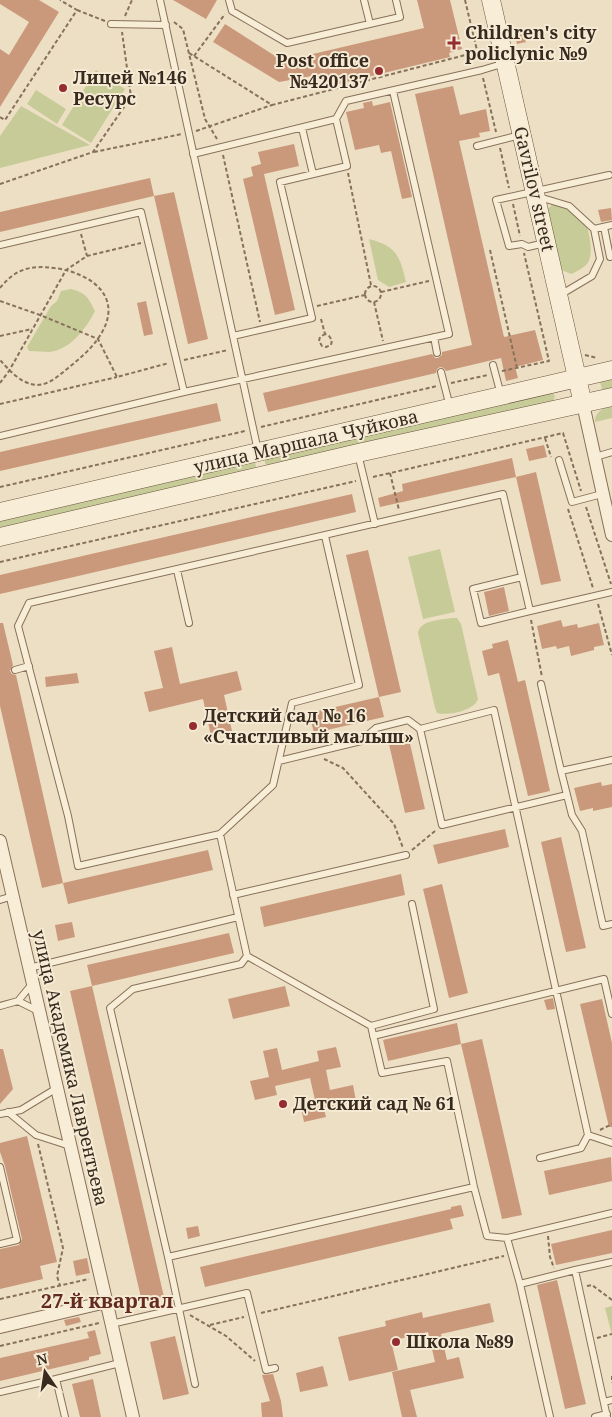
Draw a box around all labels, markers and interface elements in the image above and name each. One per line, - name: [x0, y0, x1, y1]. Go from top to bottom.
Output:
- place label: Children's city policlynic №9: [465, 20, 597, 65]
- marker: Children's city policlynic №9: [447, 36, 461, 50]
- place label: Post office №420137: [276, 48, 369, 93]
- place label: Лицей №146 Ресурс: [73, 65, 187, 110]
- marker: Post office №420137: [373, 65, 385, 77]
- marker: Лицей №146 Ресурс: [57, 82, 69, 94]
- street label: Gavrilov street: [509, 124, 561, 253]
- street label: улица Маршала Чуйкова: [191, 404, 420, 479]
- place label: Детский сад № 16 «Счастливый малыш»: [203, 703, 414, 748]
- marker: Детский сад № 16 «Счастливый малыш»: [187, 720, 199, 732]
- street label: улица Академика Лаврентьева: [27, 927, 114, 1208]
- place label: Детский сад № 61: [293, 1091, 456, 1115]
- marker: Детский сад № 61: [277, 1098, 289, 1110]
- district label: 27-й квартал: [41, 1287, 174, 1314]
- place label: Школа №89: [406, 1329, 514, 1353]
- marker: Школа №89: [390, 1336, 402, 1348]
- north arrow: [20, 1347, 70, 1397]
- text: N: [34, 1348, 49, 1369]

